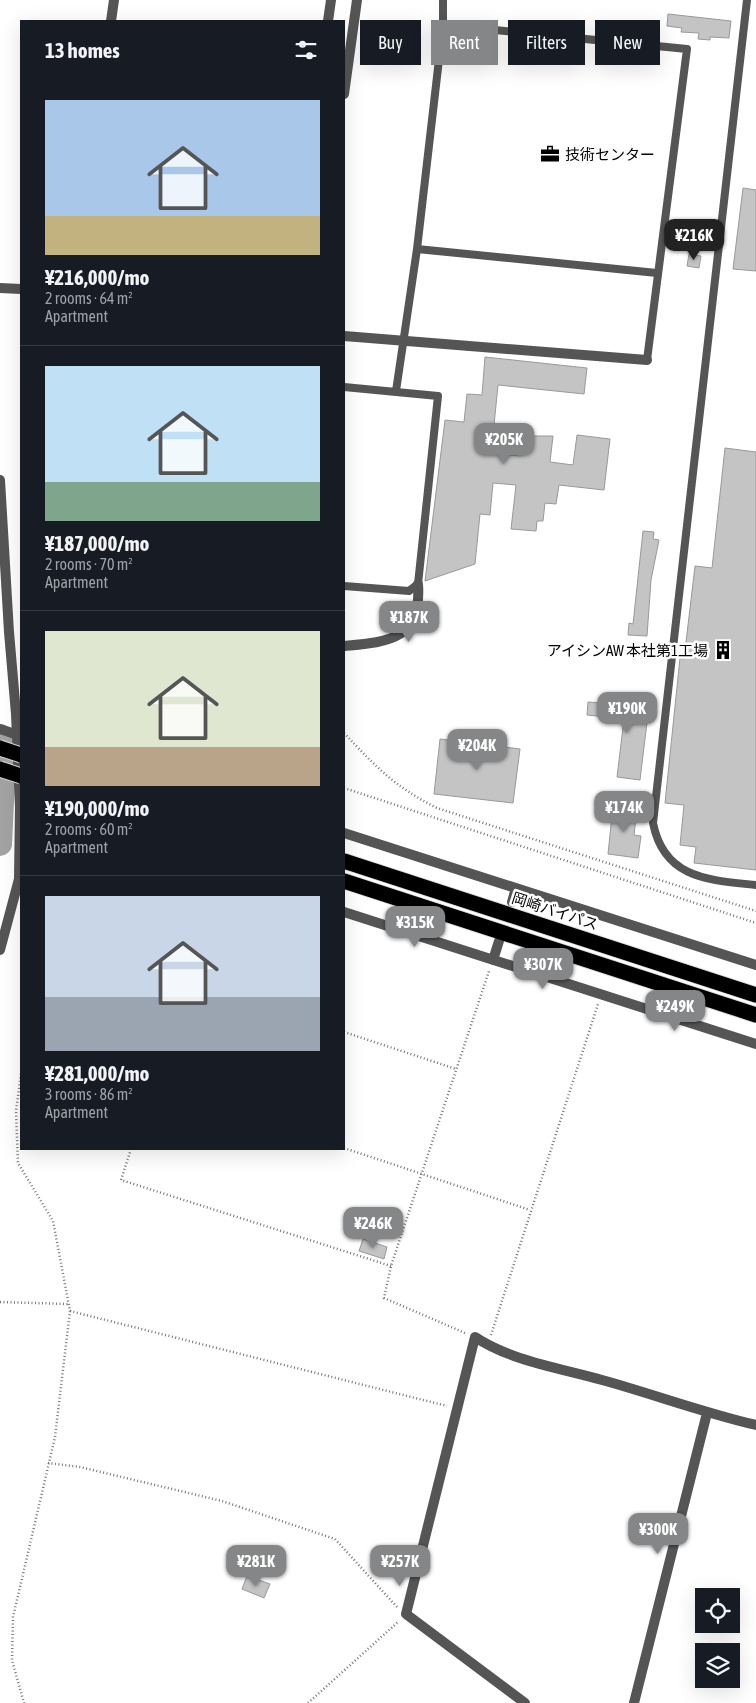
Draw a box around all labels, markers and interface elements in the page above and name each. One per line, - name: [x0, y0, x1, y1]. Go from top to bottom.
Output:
- chip: Buy: [360, 20, 421, 65]
- chip: Rent: [431, 20, 498, 65]
- chip: Filters: [508, 20, 585, 65]
- chip: New: [595, 20, 660, 65]
- icon: filters: [292, 36, 320, 64]
- text: 13 homes: [45, 38, 120, 62]
- icon: home: [138, 133, 228, 223]
- office icon: 技術センター: [539, 143, 561, 165]
- place label: 技術センター: [565, 146, 655, 163]
- pin: ¥216K: [659, 218, 729, 261]
- text: ¥216K: [675, 226, 713, 244]
- text: ¥216,000/mo: [45, 265, 149, 289]
- text: 2 rooms · 64 m²: [45, 289, 133, 307]
- text: Apartment: [45, 307, 108, 325]
- icon: home: [138, 398, 228, 488]
- pin: ¥205K: [469, 422, 539, 465]
- text: ¥205K: [485, 430, 523, 448]
- text: ¥187,000/mo: [45, 531, 149, 555]
- text: 2 rooms · 70 m²: [45, 555, 133, 573]
- text: Apartment: [45, 573, 108, 591]
- pin: ¥187K: [374, 600, 444, 643]
- text: ¥187K: [390, 608, 428, 626]
- building icon: アイシンAW 本社第1工場: [712, 639, 734, 661]
- place label: アイシンAW 本社第1工場: [547, 642, 708, 659]
- icon: home: [138, 663, 228, 753]
- pin: ¥190K: [592, 692, 662, 734]
- text: ¥190K: [608, 699, 646, 717]
- pin: ¥204K: [442, 728, 512, 771]
- text: ¥204K: [458, 736, 496, 754]
- pin: ¥174K: [589, 790, 659, 833]
- text: ¥190,000/mo: [45, 796, 149, 820]
- text: ¥174K: [605, 798, 643, 816]
- text: 2 rooms · 60 m²: [45, 820, 133, 838]
- text: Apartment: [45, 838, 108, 856]
- street label: 岡崎バイパス: [510, 889, 600, 933]
- pin: ¥315K: [380, 906, 450, 948]
- text: ¥315K: [396, 913, 434, 931]
- icon: home: [138, 928, 228, 1018]
- pin: ¥307K: [508, 948, 578, 990]
- text: ¥307K: [524, 955, 562, 973]
- pin: ¥249K: [640, 990, 710, 1032]
- text: ¥249K: [656, 997, 694, 1015]
- text: ¥281,000/mo: [45, 1061, 149, 1085]
- text: 3 rooms · 86 m²: [45, 1085, 133, 1103]
- text: Apartment: [45, 1103, 108, 1121]
- pin: ¥246K: [338, 1206, 408, 1249]
- text: ¥246K: [354, 1214, 392, 1232]
- pin: ¥300K: [623, 1512, 693, 1555]
- text: ¥300K: [639, 1520, 677, 1538]
- pin: ¥281K: [221, 1544, 291, 1587]
- pin: ¥257K: [365, 1544, 435, 1587]
- text: ¥281K: [237, 1552, 275, 1570]
- text: ¥257K: [381, 1552, 419, 1570]
- map controls: [695, 1588, 740, 1688]
- button: locate: [695, 1588, 740, 1633]
- button: layers: [695, 1643, 740, 1688]

